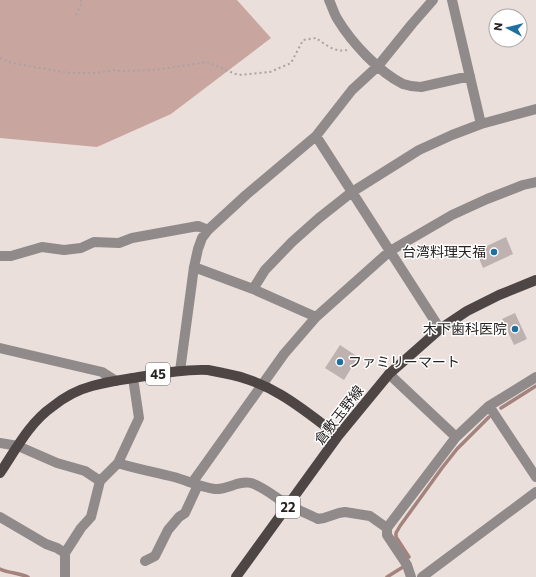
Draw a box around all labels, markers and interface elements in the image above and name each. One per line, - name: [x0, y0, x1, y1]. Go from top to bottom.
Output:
- north arrow: [488, 8, 528, 48]
- text: N: [491, 22, 505, 32]
- place label: 台湾料理天福: [402, 243, 486, 260]
- marker: 台湾料理天福: [489, 247, 499, 257]
- place label: 木下歯科医院: [423, 320, 507, 337]
- marker: 木下歯科医院: [510, 324, 520, 334]
- place label: ファミリーマート: [348, 353, 460, 370]
- marker: ファミリーマート: [335, 357, 345, 367]
- road number: 45: [146, 363, 170, 385]
- street label: 倉敷玉野線: [310, 382, 367, 448]
- road number: 22: [276, 496, 300, 518]

